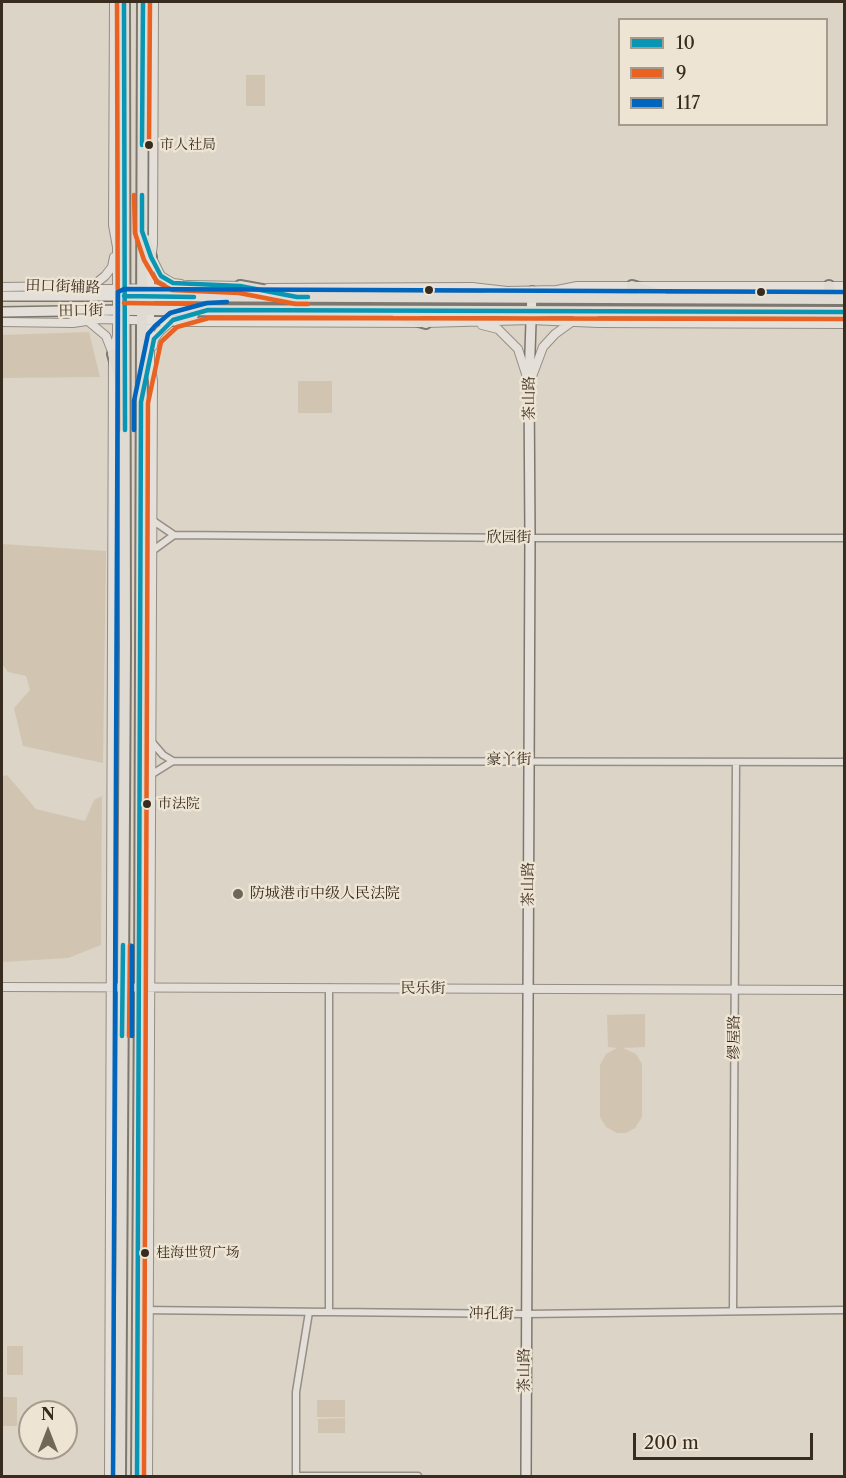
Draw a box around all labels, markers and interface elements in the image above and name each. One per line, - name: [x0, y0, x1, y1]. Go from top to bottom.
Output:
- legend: [618, 18, 828, 126]
- text: 10: [676, 32, 695, 54]
- text: 9: [676, 62, 687, 84]
- text: 117: [676, 92, 700, 114]
- place label: 市人社局: [160, 137, 216, 153]
- marker: 市人社局: [143, 139, 155, 151]
- street label: 田口街辅路: [25, 277, 101, 297]
- unlabelled marker: [423, 284, 435, 296]
- unlabelled marker: [755, 286, 767, 298]
- street label: 田口街: [58, 302, 104, 320]
- street label: 茶山路: [521, 376, 539, 420]
- street label: 欣园街: [487, 529, 531, 547]
- street label: 豪丫街: [487, 751, 531, 769]
- place label: 巿法院: [158, 796, 200, 812]
- marker: 巿法院: [141, 798, 153, 810]
- street label: 茶山路: [520, 862, 538, 906]
- place label: 防城港市中级人民法院: [250, 885, 400, 903]
- marker: 防城港市中级人民法院: [231, 887, 245, 901]
- street label: 民乐街: [401, 980, 445, 998]
- street label: 缪屋路: [726, 1015, 744, 1059]
- place label: 桂海世贸广场: [156, 1245, 240, 1261]
- marker: 桂海世贸广场: [139, 1247, 151, 1259]
- street label: 冲孔街: [468, 1305, 514, 1323]
- street label: 茶山路: [516, 1348, 534, 1392]
- north arrow: [18, 1400, 78, 1460]
- text: N: [41, 1404, 55, 1424]
- scale bar: [636, 1421, 816, 1459]
- text: 200 m: [644, 1432, 699, 1454]

